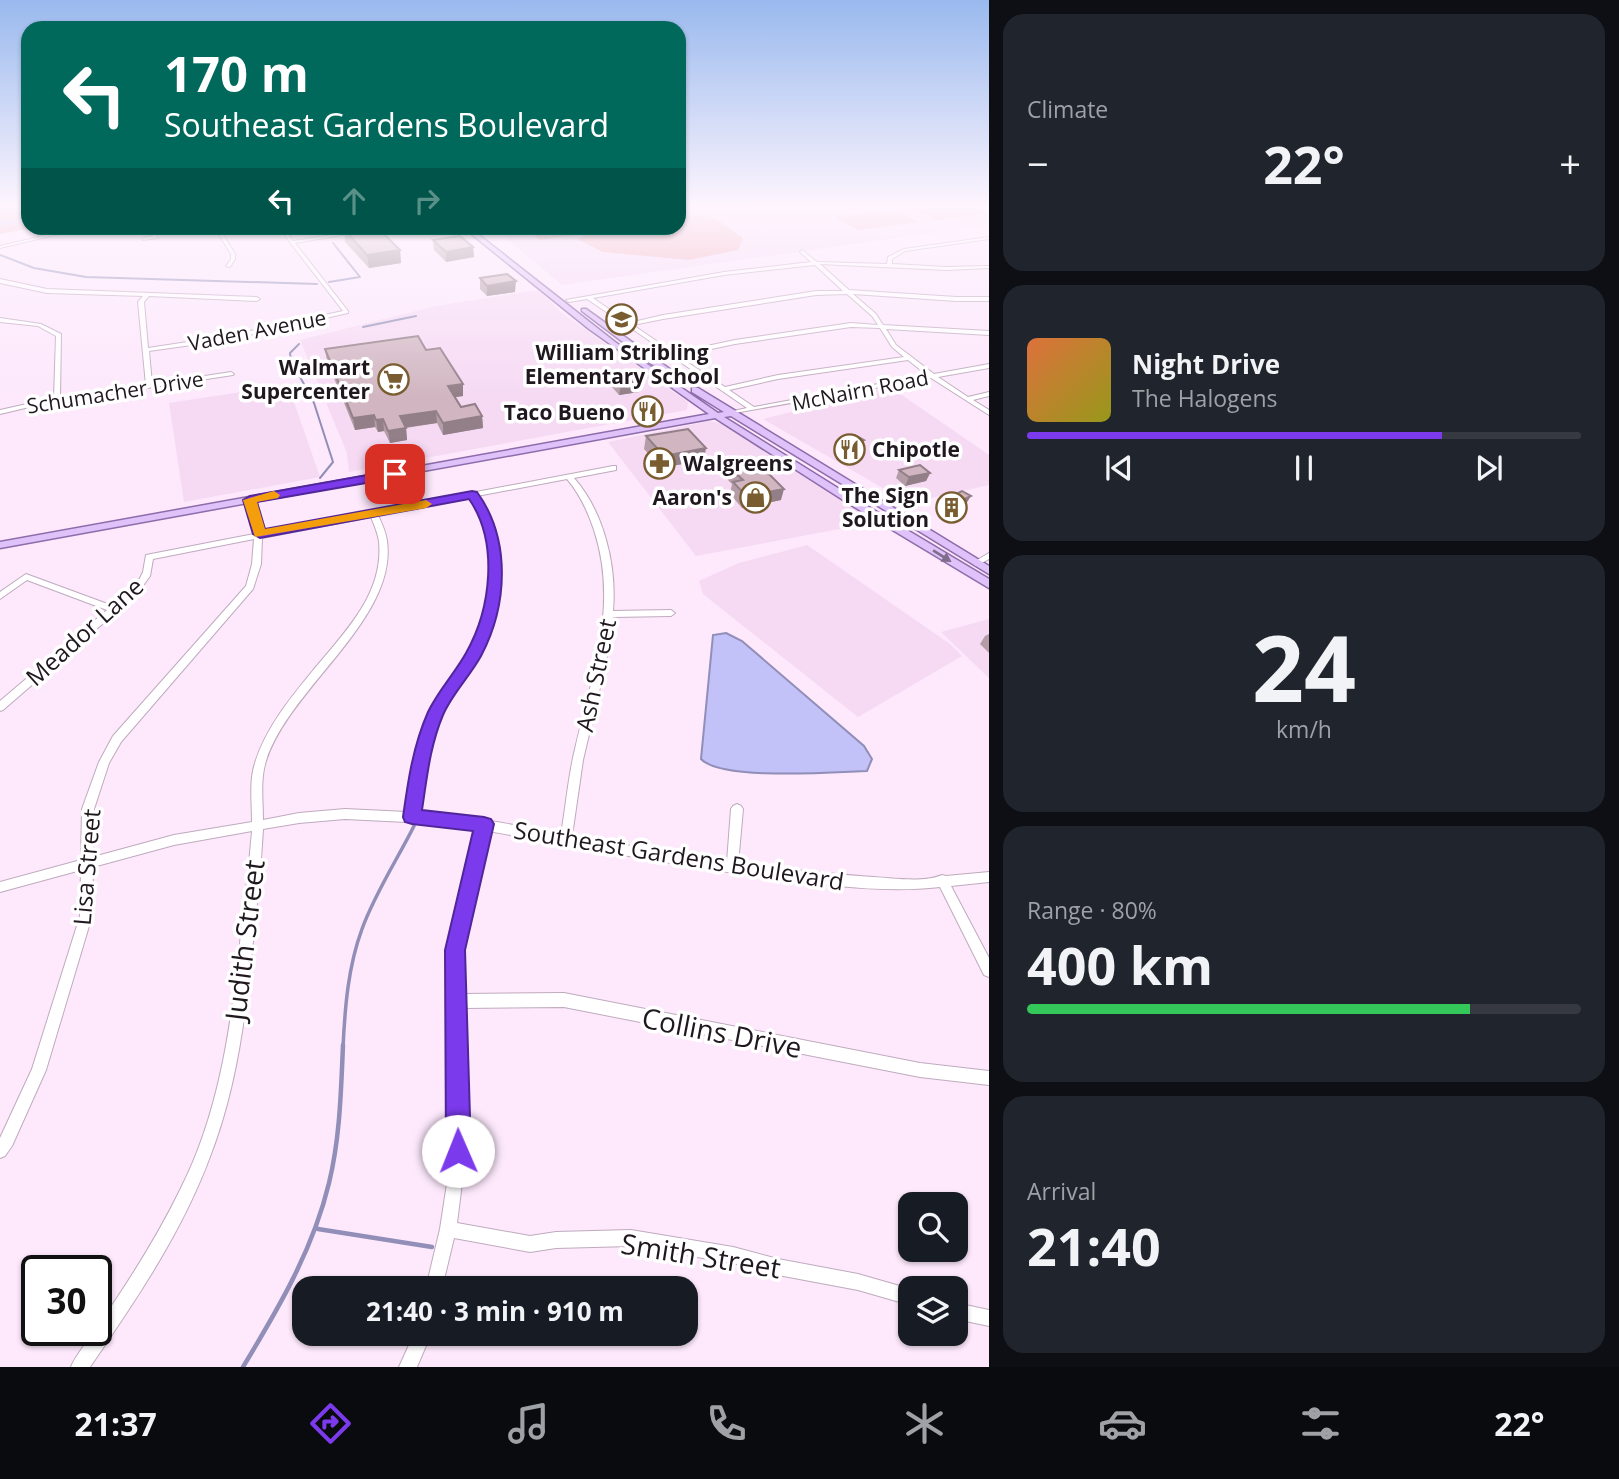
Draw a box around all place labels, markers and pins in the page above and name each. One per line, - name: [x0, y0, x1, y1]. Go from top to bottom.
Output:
- school or university icon: William Stribling Elementary School: [605, 303, 639, 337]
- place label: William Stribling Elementary School: [525, 338, 719, 390]
- place label: Walmart Supercenter: [241, 353, 370, 405]
- supermarket icon: Walmart Supercenter: [376, 362, 410, 396]
- restaurant icon: Taco Bueno: [631, 395, 665, 429]
- place label: Taco Bueno: [504, 398, 625, 426]
- restaurant icon: Chipotle: [832, 432, 866, 466]
- place label: Chipotle: [872, 435, 960, 463]
- pin: [365, 444, 425, 504]
- pharmacy icon: Walgreens: [643, 446, 677, 480]
- place label: Walgreens: [683, 449, 793, 477]
- shop icon: Aaron's: [738, 480, 772, 514]
- place label: The Sign Solution: [842, 481, 929, 533]
- place label: Aaron's: [652, 483, 732, 511]
- building icon: The Sign Solution: [935, 490, 969, 524]

